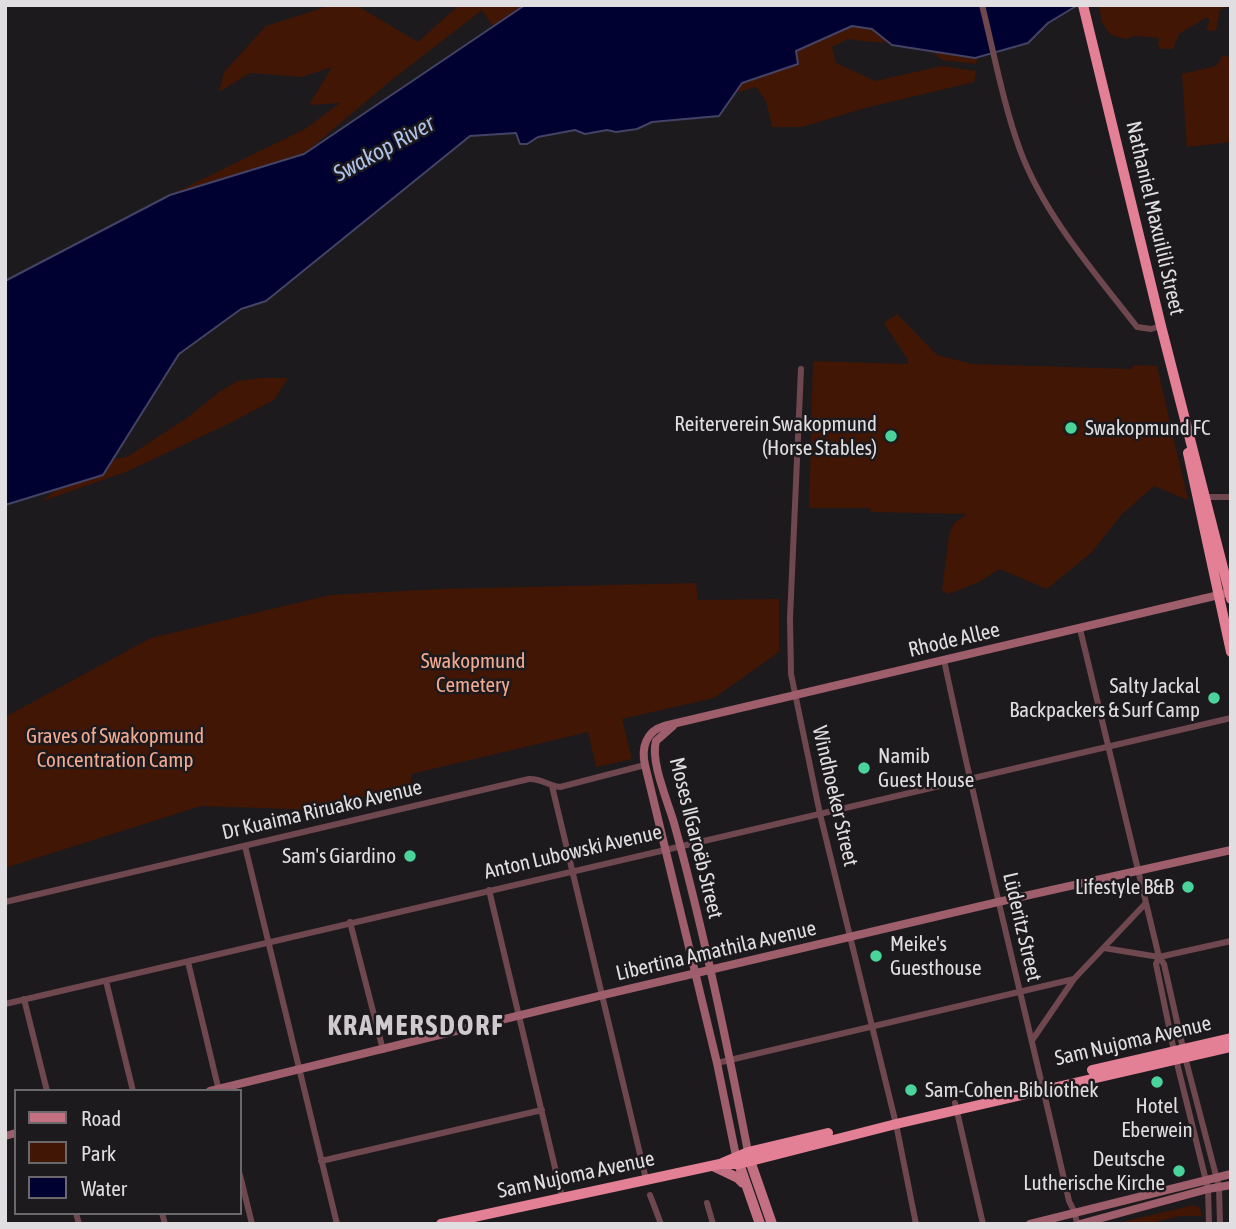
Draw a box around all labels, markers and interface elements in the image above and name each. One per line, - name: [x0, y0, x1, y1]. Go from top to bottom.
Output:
- water label: Swakop River: [329, 110, 439, 188]
- street label: Nathaniel Maxuilili Street: [1120, 119, 1190, 317]
- place label: Reiterverein Swakopmund (Horse Stables): [674, 411, 877, 461]
- place label: Swakopmund FC: [1085, 415, 1211, 441]
- marker: Swakopmund FC: [1063, 420, 1079, 436]
- marker: Reiterverein Swakopmund (Horse Stables): [883, 428, 899, 444]
- street label: Rhode Allee: [906, 617, 1002, 663]
- park label: Swakopmund Cemetery: [421, 648, 525, 698]
- place label: Salty Jackal Backpackers & Surf Camp: [1009, 673, 1200, 723]
- marker: Salty Jackal Backpackers & Surf Camp: [1206, 690, 1222, 706]
- park label: Graves of Swakopmund Concentration Camp: [26, 723, 204, 773]
- street label: Windhoeker Street: [807, 723, 863, 869]
- place label: Namib Guest House: [878, 743, 974, 793]
- street label: Moses ǁGaroëb Street: [664, 755, 728, 921]
- marker: Namib Guest House: [856, 760, 872, 776]
- street label: Dr Kuaima Riruako Avenue: [220, 775, 424, 845]
- street label: Anton Lubowski Avenue: [482, 819, 664, 885]
- place label: Sam's Giardino: [282, 843, 396, 869]
- marker: Sam's Giardino: [402, 848, 418, 864]
- street label: Lüderitz Street: [997, 870, 1047, 984]
- place label: Lifestyle B&B: [1075, 874, 1174, 900]
- marker: Lifestyle B&B: [1180, 879, 1196, 895]
- street label: Libertina Amathila Avenue: [613, 916, 819, 986]
- place label: Meike's Guesthouse: [890, 931, 981, 981]
- marker: Meike's Guesthouse: [868, 948, 884, 964]
- district label: KRAMERSDORF: [329, 1009, 503, 1043]
- street label: Sam Nujoma Avenue: [1052, 1011, 1214, 1071]
- marker: Hotel Eberwein: [1149, 1074, 1165, 1090]
- place label: Sam-Cohen-Bibliothek: [925, 1077, 1098, 1103]
- marker: Sam-Cohen-Bibliothek: [903, 1082, 919, 1098]
- legend: [14, 1089, 242, 1215]
- place label: Hotel Eberwein: [1121, 1093, 1193, 1143]
- text: Road: [81, 1106, 121, 1130]
- text: Park: [81, 1141, 116, 1165]
- street label: Sam Nujoma Avenue: [495, 1146, 657, 1204]
- place label: Deutsche Lutherische Kirche: [1023, 1146, 1165, 1196]
- marker: Deutsche Lutherische Kirche: [1171, 1163, 1187, 1179]
- text: Water: [81, 1176, 127, 1200]

